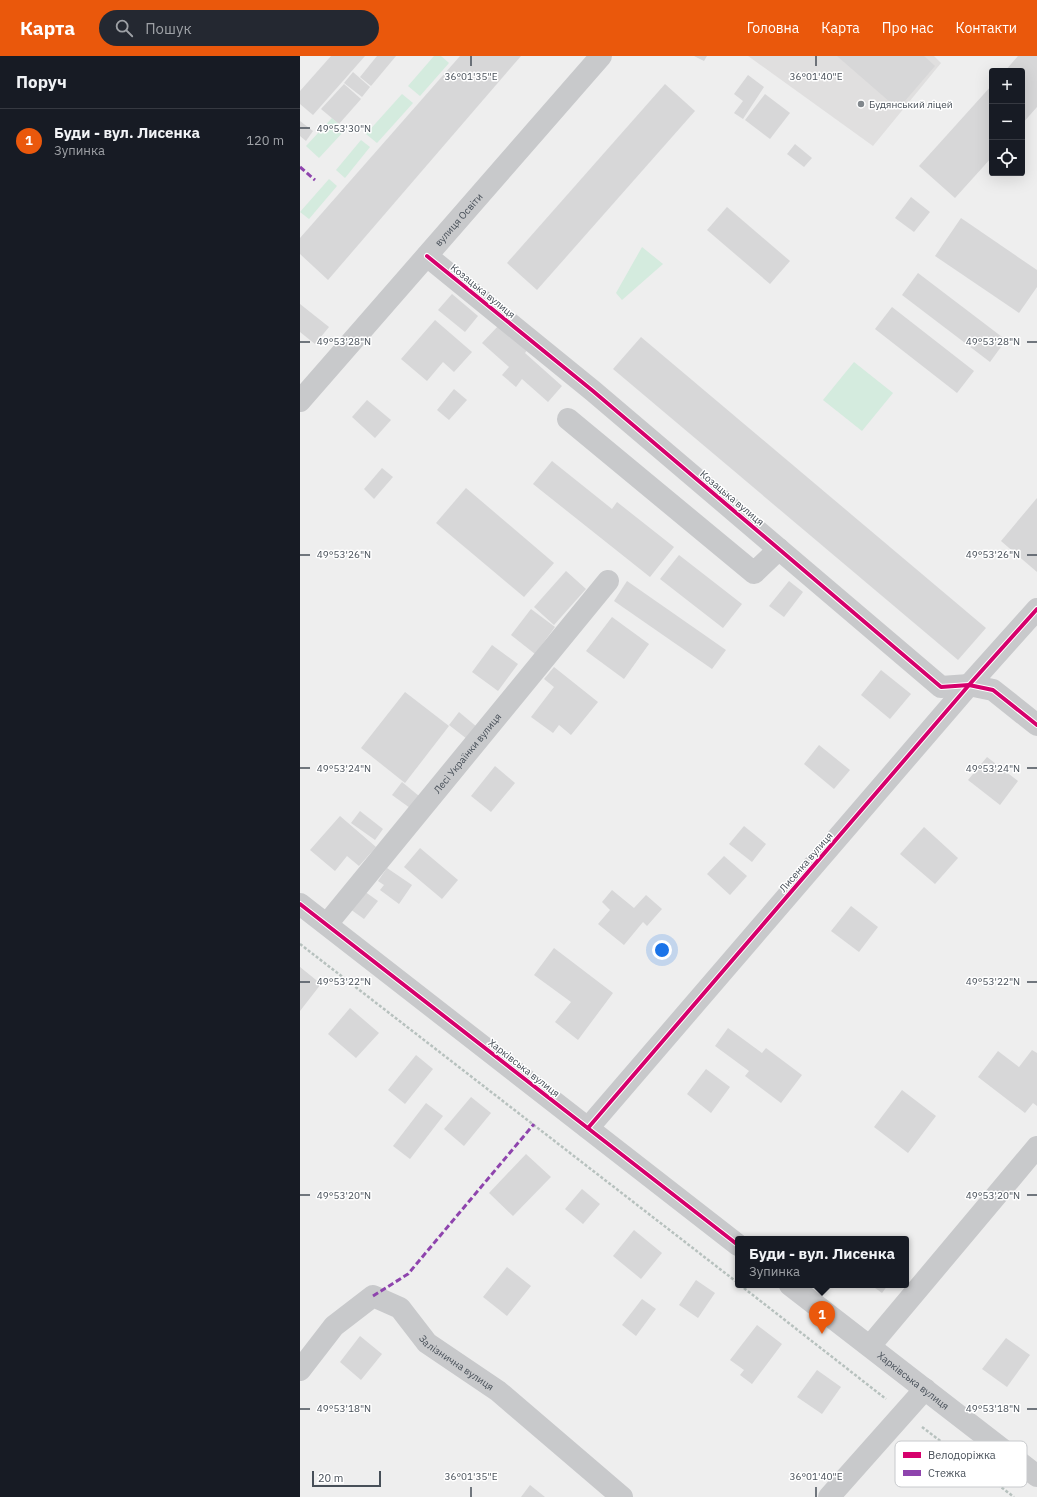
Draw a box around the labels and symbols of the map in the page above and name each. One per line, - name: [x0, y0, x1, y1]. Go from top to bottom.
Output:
- text: 36°01'35"E: [444, 70, 498, 83]
- text: 36°01'40"E: [789, 70, 843, 83]
- place label: Будянський ліцей: [869, 98, 953, 111]
- marker: Будянський ліцей: [856, 99, 866, 109]
- text: 49°53'30"N: [317, 122, 371, 135]
- street label: вулиця Освіти: [432, 190, 485, 249]
- street label: Козацька вулиця: [448, 261, 518, 321]
- text: 49°53'28"N: [317, 335, 371, 348]
- text: 49°53'28"N: [966, 335, 1020, 348]
- street label: Козацька вулиця: [697, 467, 767, 529]
- text: 49°53'26"N: [317, 548, 371, 561]
- text: 49°53'26"N: [966, 548, 1020, 561]
- street label: Лесі Українки вулиця: [430, 710, 504, 796]
- text: 49°53'24"N: [317, 762, 371, 775]
- text: 49°53'24"N: [966, 762, 1020, 775]
- street label: Лисенка вулиця: [776, 829, 836, 895]
- your location: [652, 940, 672, 960]
- text: 49°53'22"N: [317, 975, 371, 988]
- text: 49°53'22"N: [966, 975, 1020, 988]
- street label: Харківська вулиця: [486, 1036, 562, 1100]
- text: 49°53'20"N: [317, 1189, 371, 1202]
- text: 49°53'20"N: [966, 1189, 1020, 1202]
- pin: 1: [809, 1301, 835, 1334]
- street label: Залізнична вулиця: [416, 1332, 497, 1393]
- street label: Харківська вулиця: [875, 1349, 952, 1412]
- text: 49°53'18"N: [317, 1402, 371, 1415]
- text: 49°53'18"N: [966, 1402, 1020, 1415]
- legend: [895, 1441, 1027, 1487]
- text: Велодоріжка: [928, 1448, 996, 1462]
- text: Стежка: [928, 1466, 966, 1480]
- scale bar: [312, 1469, 381, 1488]
- text: 36°01'35"E: [444, 1470, 498, 1483]
- text: 36°01'40"E: [789, 1470, 843, 1483]

